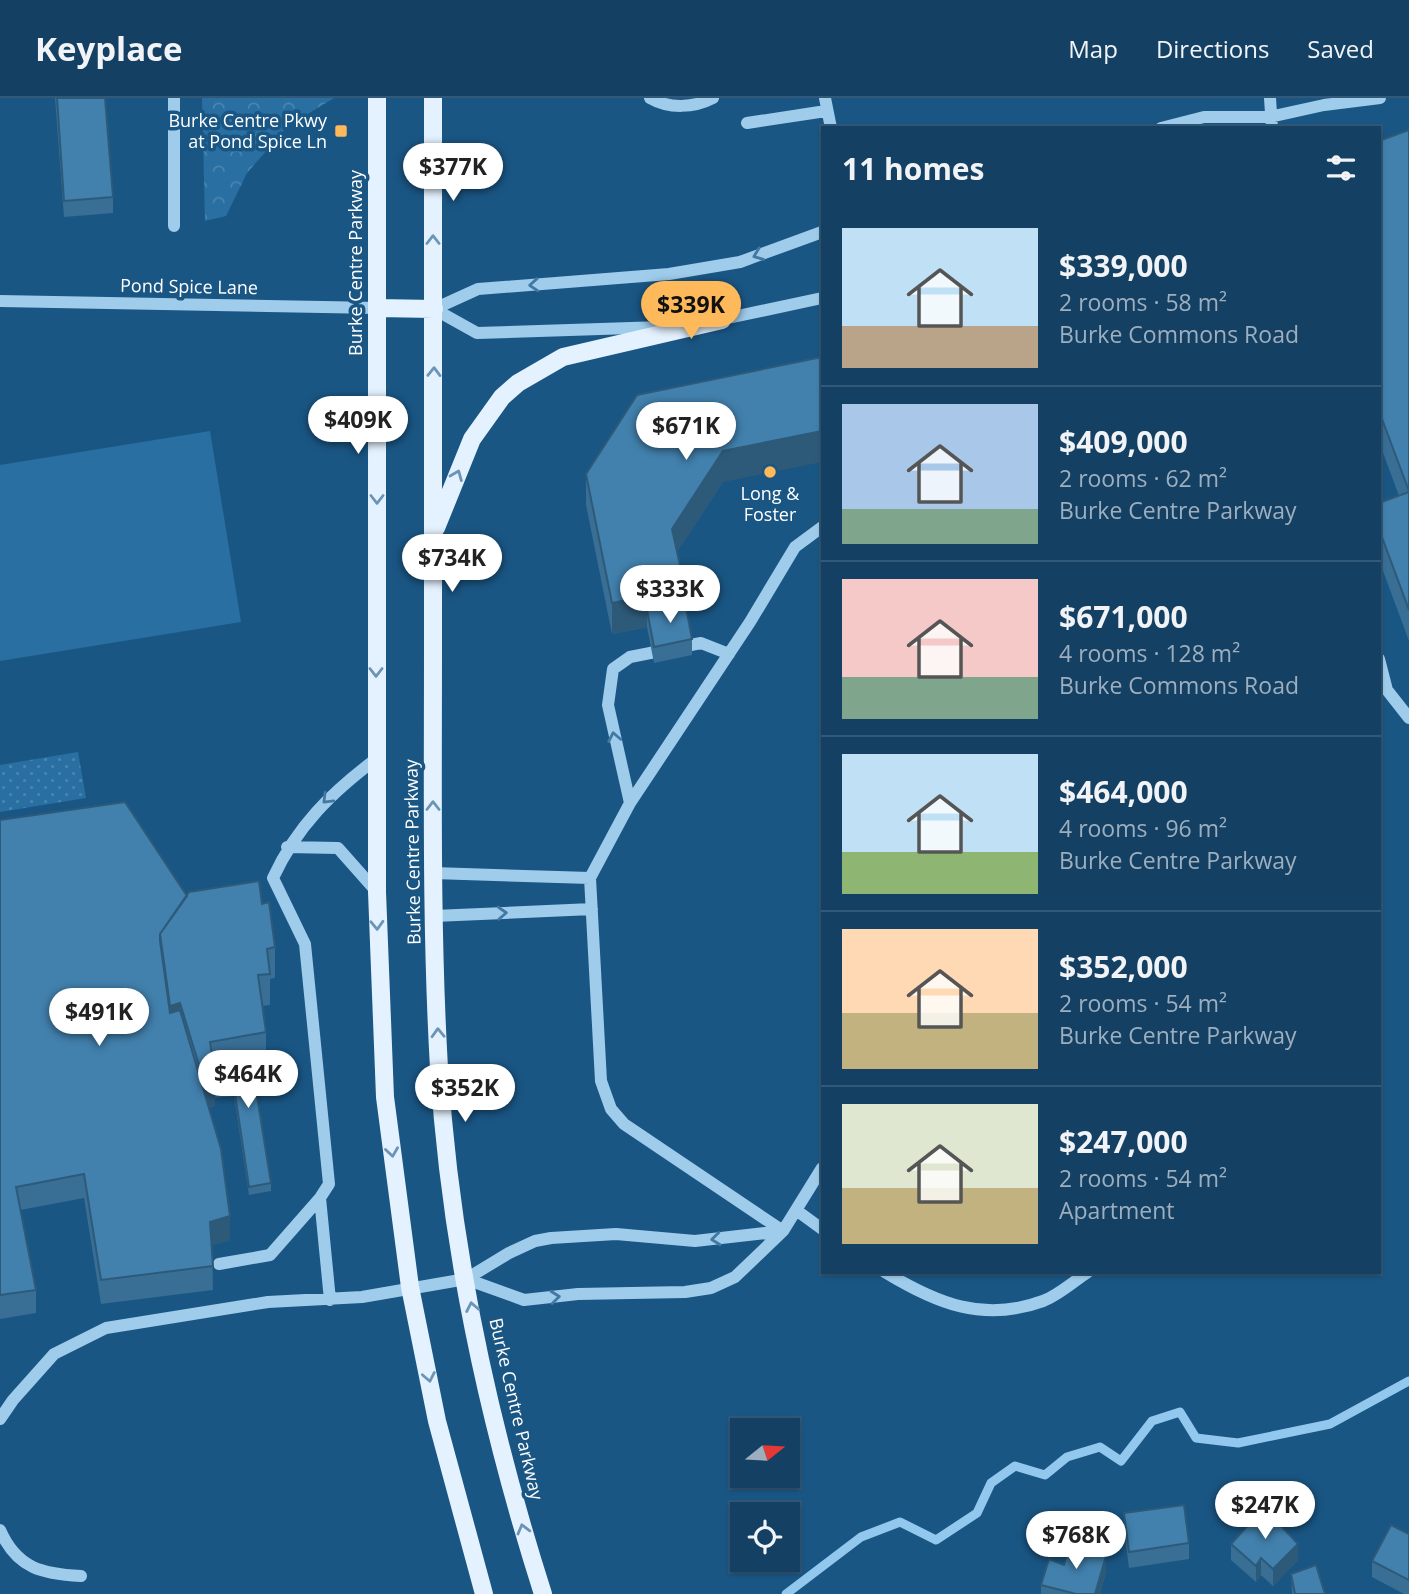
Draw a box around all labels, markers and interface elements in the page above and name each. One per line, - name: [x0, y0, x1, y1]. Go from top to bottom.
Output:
- text: Keyplace: [35, 26, 183, 71]
- text: Map: [1068, 32, 1118, 65]
- text: Directions: [1156, 32, 1269, 65]
- text: Saved: [1307, 32, 1374, 65]
- place label: Burke Centre Pkwy at Pond Spice Ln: [168, 108, 328, 153]
- marker: Burke Centre Pkwy at Pond Spice Ln: [333, 123, 349, 139]
- pin: $377K: [404, 144, 502, 203]
- text: 11 homes: [842, 148, 985, 189]
- icon: filters: [1322, 149, 1360, 187]
- text: $377K: [419, 150, 487, 182]
- street label: Burke Centre Parkway: [343, 169, 367, 356]
- one-way arrow: [425, 235, 441, 245]
- text: $339,000: [1059, 245, 1188, 286]
- one-way arrow: [753, 247, 765, 261]
- icon: home: [898, 256, 982, 340]
- street label: Pond Spice Lane: [120, 273, 258, 299]
- one-way arrow: [528, 277, 539, 292]
- pin: $339K: [642, 282, 740, 341]
- text: 2 rooms · 58 m²: [1059, 286, 1227, 318]
- text: $339K: [657, 288, 725, 320]
- text: Burke Commons Road: [1059, 318, 1299, 350]
- one-way arrow: [426, 366, 441, 377]
- pin: $409K: [309, 396, 407, 456]
- pin: $671K: [637, 402, 735, 462]
- text: $409K: [324, 403, 392, 435]
- text: $671K: [652, 409, 720, 441]
- text: $409,000: [1059, 421, 1188, 462]
- icon: home: [898, 432, 982, 516]
- text: 2 rooms · 62 m²: [1059, 462, 1227, 494]
- marker: Long & Foster: [762, 464, 778, 480]
- one-way arrow: [449, 469, 463, 481]
- place label: Long & Foster: [741, 481, 800, 526]
- one-way arrow: [369, 494, 385, 505]
- text: Burke Centre Parkway: [1059, 494, 1297, 526]
- pin: $734K: [403, 534, 501, 594]
- text: $734K: [418, 541, 486, 573]
- pin: $333K: [621, 566, 719, 625]
- text: $333K: [636, 572, 704, 604]
- text: $671,000: [1059, 596, 1188, 637]
- icon: home: [898, 607, 982, 691]
- text: 4 rooms · 128 m²: [1059, 637, 1240, 669]
- one-way arrow: [368, 667, 384, 678]
- text: Burke Commons Road: [1059, 669, 1299, 701]
- one-way arrow: [607, 731, 622, 743]
- street label: Burke Centre Parkway: [398, 758, 426, 945]
- text: $464,000: [1059, 771, 1188, 812]
- icon: home: [898, 782, 982, 866]
- one-way arrow: [323, 790, 336, 803]
- one-way arrow: [425, 800, 441, 810]
- text: 4 rooms · 96 m²: [1059, 812, 1227, 844]
- text: Burke Centre Parkway: [1059, 844, 1297, 876]
- one-way arrow: [497, 906, 508, 921]
- one-way arrow: [370, 920, 385, 931]
- text: $352,000: [1059, 946, 1188, 987]
- icon: home: [898, 957, 982, 1041]
- text: 2 rooms · 54 m²: [1059, 987, 1227, 1019]
- pin: $491K: [50, 988, 148, 1048]
- text: $491K: [65, 995, 133, 1027]
- text: Burke Centre Parkway: [1059, 1019, 1297, 1051]
- one-way arrow: [431, 1027, 446, 1038]
- pin: $464K: [199, 1051, 297, 1110]
- text: $464K: [214, 1057, 282, 1089]
- pin: $352K: [416, 1065, 514, 1124]
- text: $352K: [431, 1071, 499, 1103]
- text: $247,000: [1059, 1121, 1188, 1162]
- icon: home: [898, 1132, 982, 1216]
- one-way arrow: [385, 1146, 400, 1158]
- text: 2 rooms · 54 m²: [1059, 1162, 1227, 1194]
- text: Apartment: [1059, 1194, 1175, 1226]
- one-way arrow: [710, 1231, 721, 1246]
- one-way arrow: [550, 1290, 561, 1305]
- one-way arrow: [465, 1301, 480, 1313]
- street label: Burke Centre Parkway: [484, 1315, 550, 1503]
- one-way arrow: [420, 1371, 435, 1383]
- north arrow: [730, 1418, 800, 1488]
- map controls: [730, 1418, 800, 1572]
- pin: $247K: [1216, 1482, 1314, 1541]
- text: $247K: [1231, 1488, 1299, 1520]
- button: locate: [730, 1502, 800, 1572]
- pin: $768K: [1027, 1512, 1125, 1571]
- text: $768K: [1042, 1518, 1110, 1550]
- one-way arrow: [517, 1523, 531, 1535]

